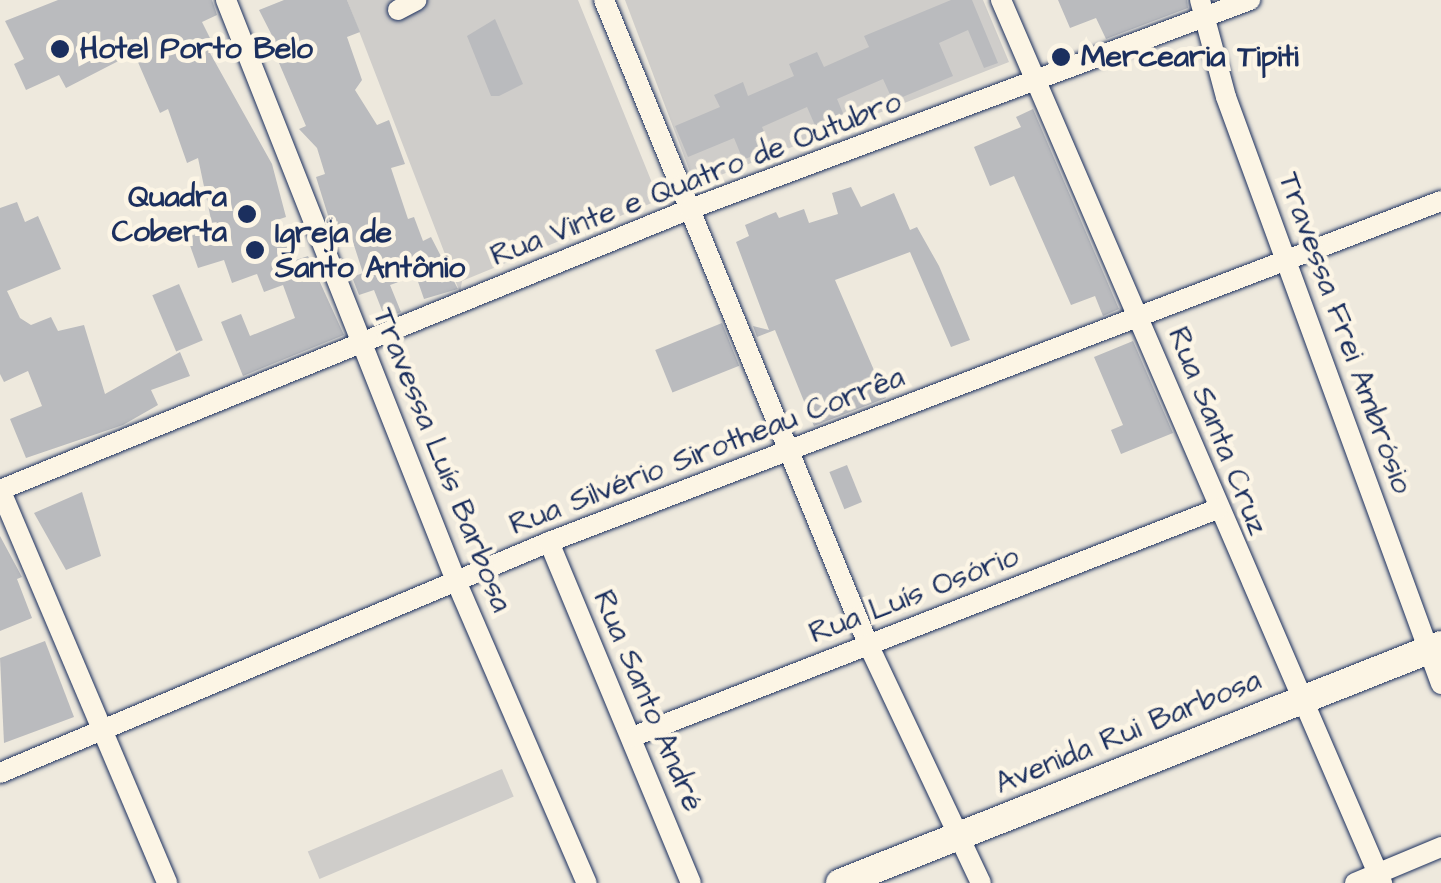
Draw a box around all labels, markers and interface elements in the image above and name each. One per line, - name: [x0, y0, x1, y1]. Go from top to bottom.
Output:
- place label: Hotel Porto Belo: [80, 31, 313, 67]
- marker: Hotel Porto Belo: [49, 38, 71, 60]
- place label: Mercearia Tipiti: [1081, 39, 1299, 75]
- marker: Mercearia Tipiti: [1050, 46, 1072, 68]
- street label: Rua Vinte e Quatro de Outubro: [486, 84, 906, 274]
- street label: Travessa Frei Ambrósio: [1270, 168, 1420, 498]
- place label: Quadra Coberta: [112, 179, 227, 250]
- marker: Quadra Coberta: [236, 203, 258, 225]
- place label: Igreja de Santo Antônio: [275, 215, 465, 286]
- marker: Igreja de Santo Antônio: [244, 239, 266, 261]
- street label: Travessa Luís Barbosa: [365, 303, 519, 617]
- street label: Rua Santa Cruz: [1160, 322, 1276, 540]
- street label: Rua Silvério Sirotheau Corrêa: [505, 359, 909, 543]
- street label: Rua Luís Osório: [804, 539, 1024, 651]
- street label: Rua Santo André: [585, 585, 711, 817]
- street label: Avenida Rui Barbosa: [990, 662, 1266, 802]

